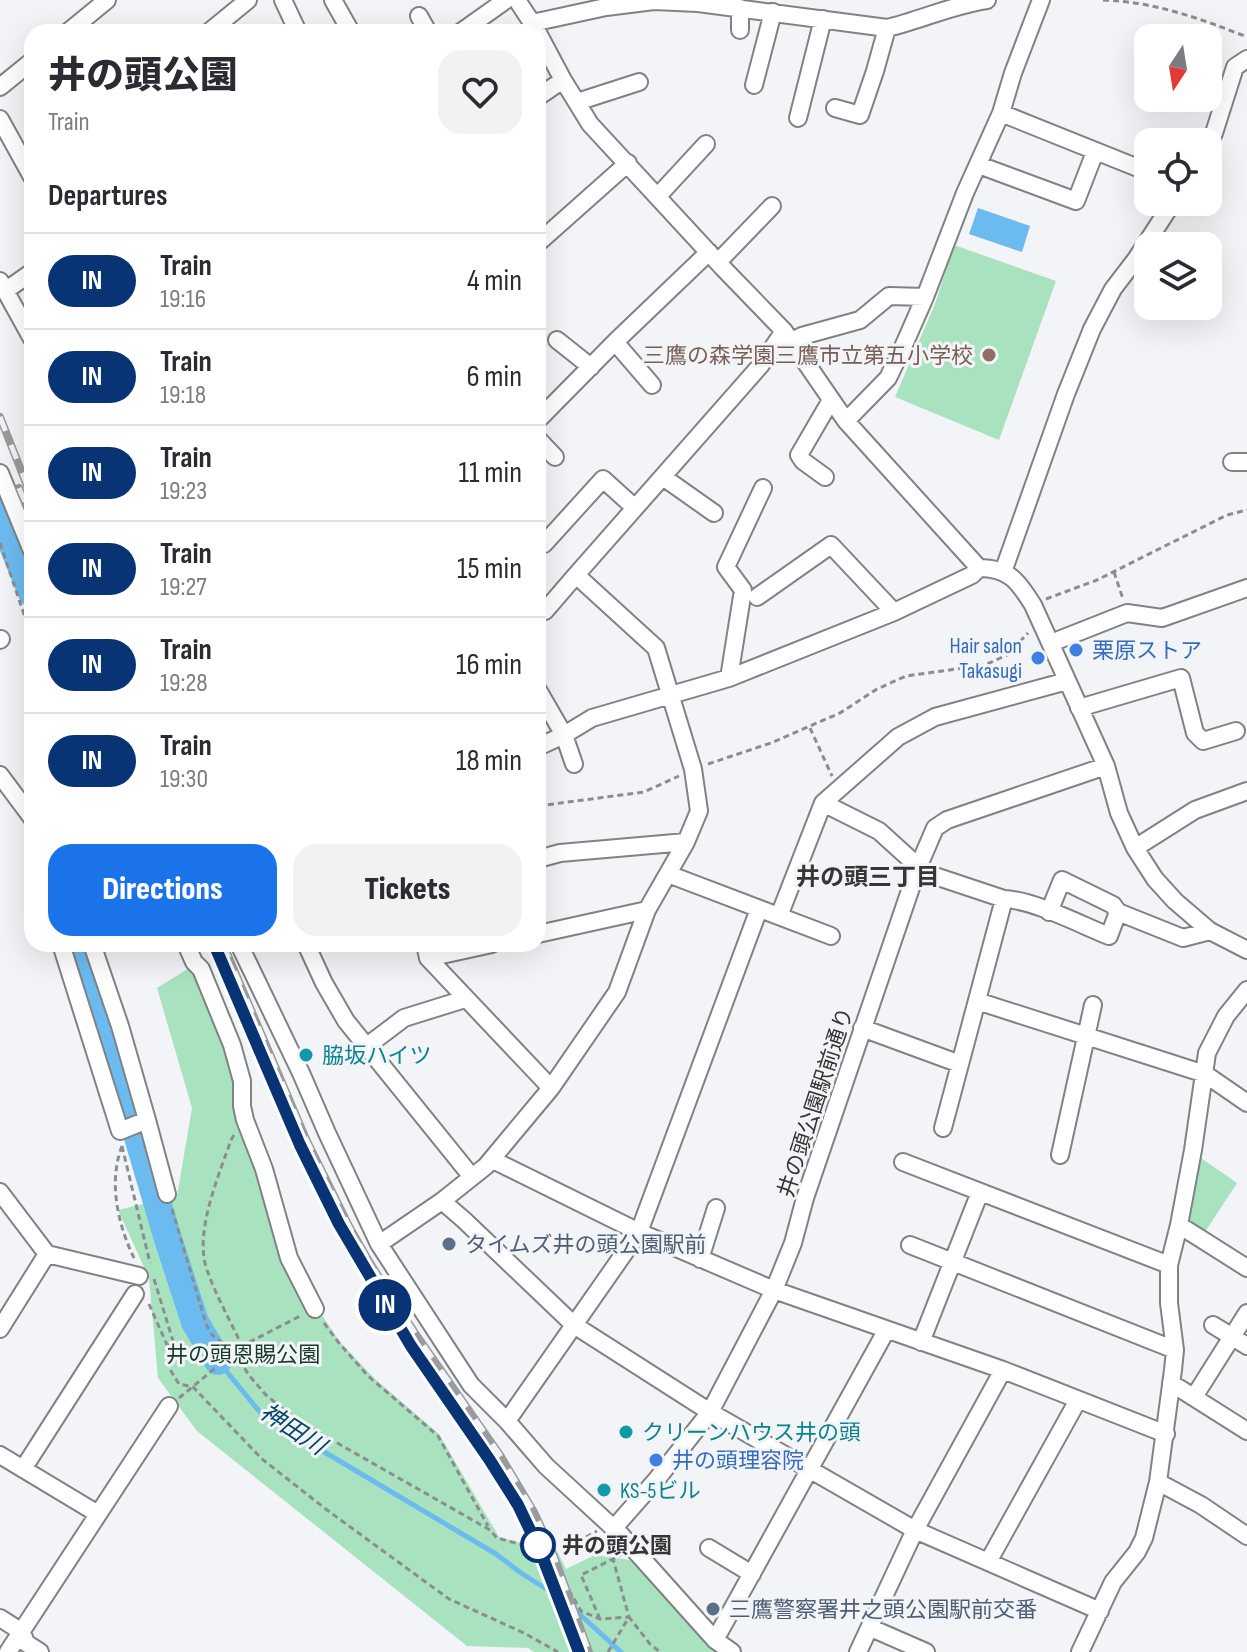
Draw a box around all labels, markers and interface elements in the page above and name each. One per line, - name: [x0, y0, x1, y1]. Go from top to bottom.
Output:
- north arrow: [1134, 24, 1222, 112]
- map controls: [1134, 24, 1222, 320]
- button: heart: [438, 50, 522, 134]
- text: 井の頭公園: [48, 54, 238, 99]
- text: Train: [48, 107, 90, 138]
- button: locate: [1134, 128, 1222, 216]
- text: Departures: [48, 178, 168, 214]
- button: layers: [1134, 232, 1222, 320]
- text: Train: [160, 248, 212, 284]
- text: 4 min: [467, 263, 522, 299]
- text: IN: [81, 264, 103, 297]
- text: 19:16: [160, 284, 206, 315]
- place label: 三鷹の森学園三鷹市立第五小学校: [643, 343, 973, 370]
- text: Train: [160, 344, 212, 380]
- marker: 三鷹の森学園三鷹市立第五小学校: [980, 346, 998, 364]
- text: 6 min: [466, 359, 522, 395]
- text: IN: [81, 360, 103, 393]
- text: 19:18: [160, 380, 206, 411]
- text: Train: [160, 440, 212, 476]
- text: 11 min: [459, 455, 522, 491]
- text: IN: [81, 456, 103, 489]
- text: 19:23: [160, 476, 207, 507]
- text: Train: [160, 536, 212, 572]
- text: 15 min: [457, 551, 522, 587]
- text: IN: [81, 552, 103, 585]
- text: 19:27: [160, 572, 207, 603]
- text: Train: [160, 632, 212, 668]
- place label: Hair salon Takasugi: [950, 633, 1022, 685]
- place label: 栗原ストア: [1092, 638, 1202, 665]
- marker: 栗原ストア: [1067, 641, 1085, 659]
- text: 16 min: [456, 647, 522, 683]
- text: IN: [81, 648, 103, 681]
- marker: Hair salon Takasugi: [1029, 649, 1047, 667]
- text: 19:28: [160, 668, 208, 699]
- text: Train: [160, 728, 212, 764]
- text: 18 min: [456, 743, 522, 779]
- text: IN: [81, 744, 103, 777]
- text: 19:30: [160, 764, 208, 795]
- button: Directions: [48, 844, 277, 936]
- button: Tickets: [293, 844, 522, 936]
- district label: 井の頭三丁目: [796, 863, 940, 892]
- street label: 井の頭公園駅前通り: [773, 1004, 860, 1201]
- place label: 脇坂ハイツ: [322, 1043, 432, 1070]
- marker: 脇坂ハイツ: [297, 1046, 315, 1064]
- place label: タイムズ井の頭公園駅前: [465, 1232, 707, 1259]
- marker: タイムズ井の頭公園駅前: [440, 1235, 458, 1253]
- line badge: IN: [349, 1279, 421, 1331]
- text: IN: [374, 1288, 396, 1321]
- park label: 井の頭恩賜公園: [166, 1342, 320, 1369]
- water label: 神田川: [255, 1398, 333, 1463]
- place label: クリーンハウス井の頭: [642, 1420, 861, 1447]
- marker: クリーンハウス井の頭: [617, 1423, 635, 1441]
- place label: 井の頭理容院: [672, 1448, 804, 1475]
- marker: 井の頭理容院: [647, 1451, 665, 1469]
- place label: KS-5ビル: [620, 1478, 700, 1505]
- marker: KS-5ビル: [595, 1481, 613, 1499]
- marker: 井の頭公園: [521, 1528, 555, 1562]
- place label: 井の頭公園: [562, 1533, 672, 1560]
- place label: 三鷹警察署井之頭公園駅前交番: [729, 1597, 1037, 1624]
- marker: 三鷹警察署井之頭公園駅前交番: [704, 1600, 722, 1618]

